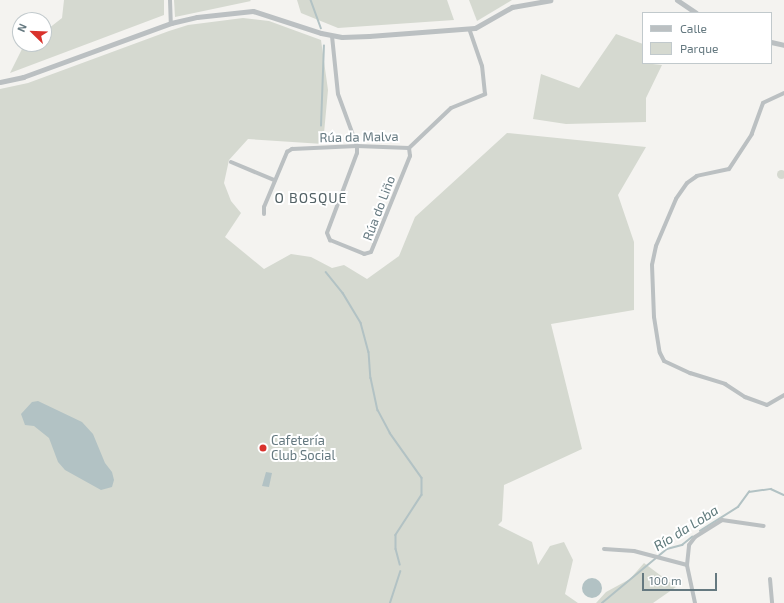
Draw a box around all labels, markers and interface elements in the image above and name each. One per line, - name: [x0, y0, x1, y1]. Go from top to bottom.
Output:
- north arrow: [12, 12, 52, 52]
- legend: [642, 12, 772, 64]
- text: N: [14, 21, 29, 34]
- text: Calle: [680, 21, 707, 35]
- text: Parque: [680, 41, 718, 55]
- street label: Rúa da Malva: [319, 129, 399, 145]
- street label: Rúa do Liño: [360, 173, 398, 243]
- district label: O BOSQUE: [275, 190, 347, 206]
- place label: Cafetería Club Social: [271, 433, 335, 464]
- marker: Cafetería Club Social: [258, 443, 268, 453]
- water label: Río da Loba: [650, 501, 722, 555]
- scale bar: [644, 565, 719, 591]
- text: 100 m: [649, 573, 681, 587]

